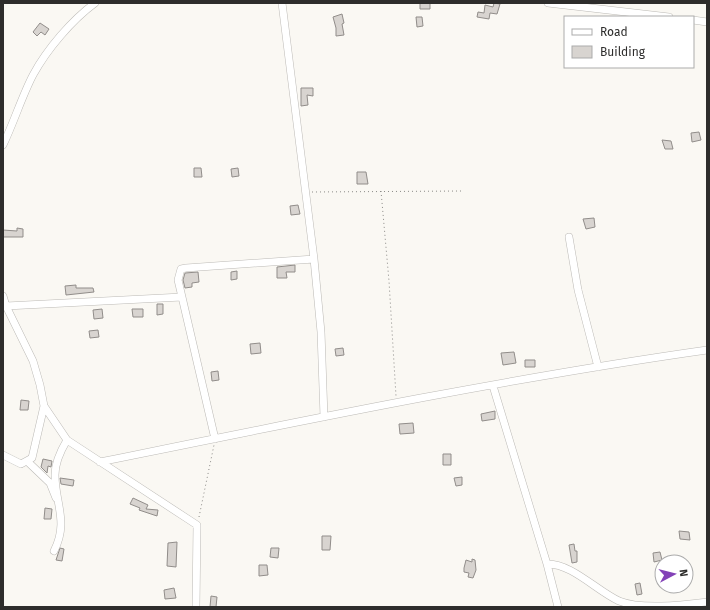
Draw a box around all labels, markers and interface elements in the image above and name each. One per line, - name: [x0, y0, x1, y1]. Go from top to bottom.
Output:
- legend: [564, 16, 694, 68]
- text: Road: [600, 25, 628, 39]
- text: Building: [600, 45, 646, 59]
- north arrow: [654, 554, 694, 594]
- text: N: [677, 568, 690, 577]

